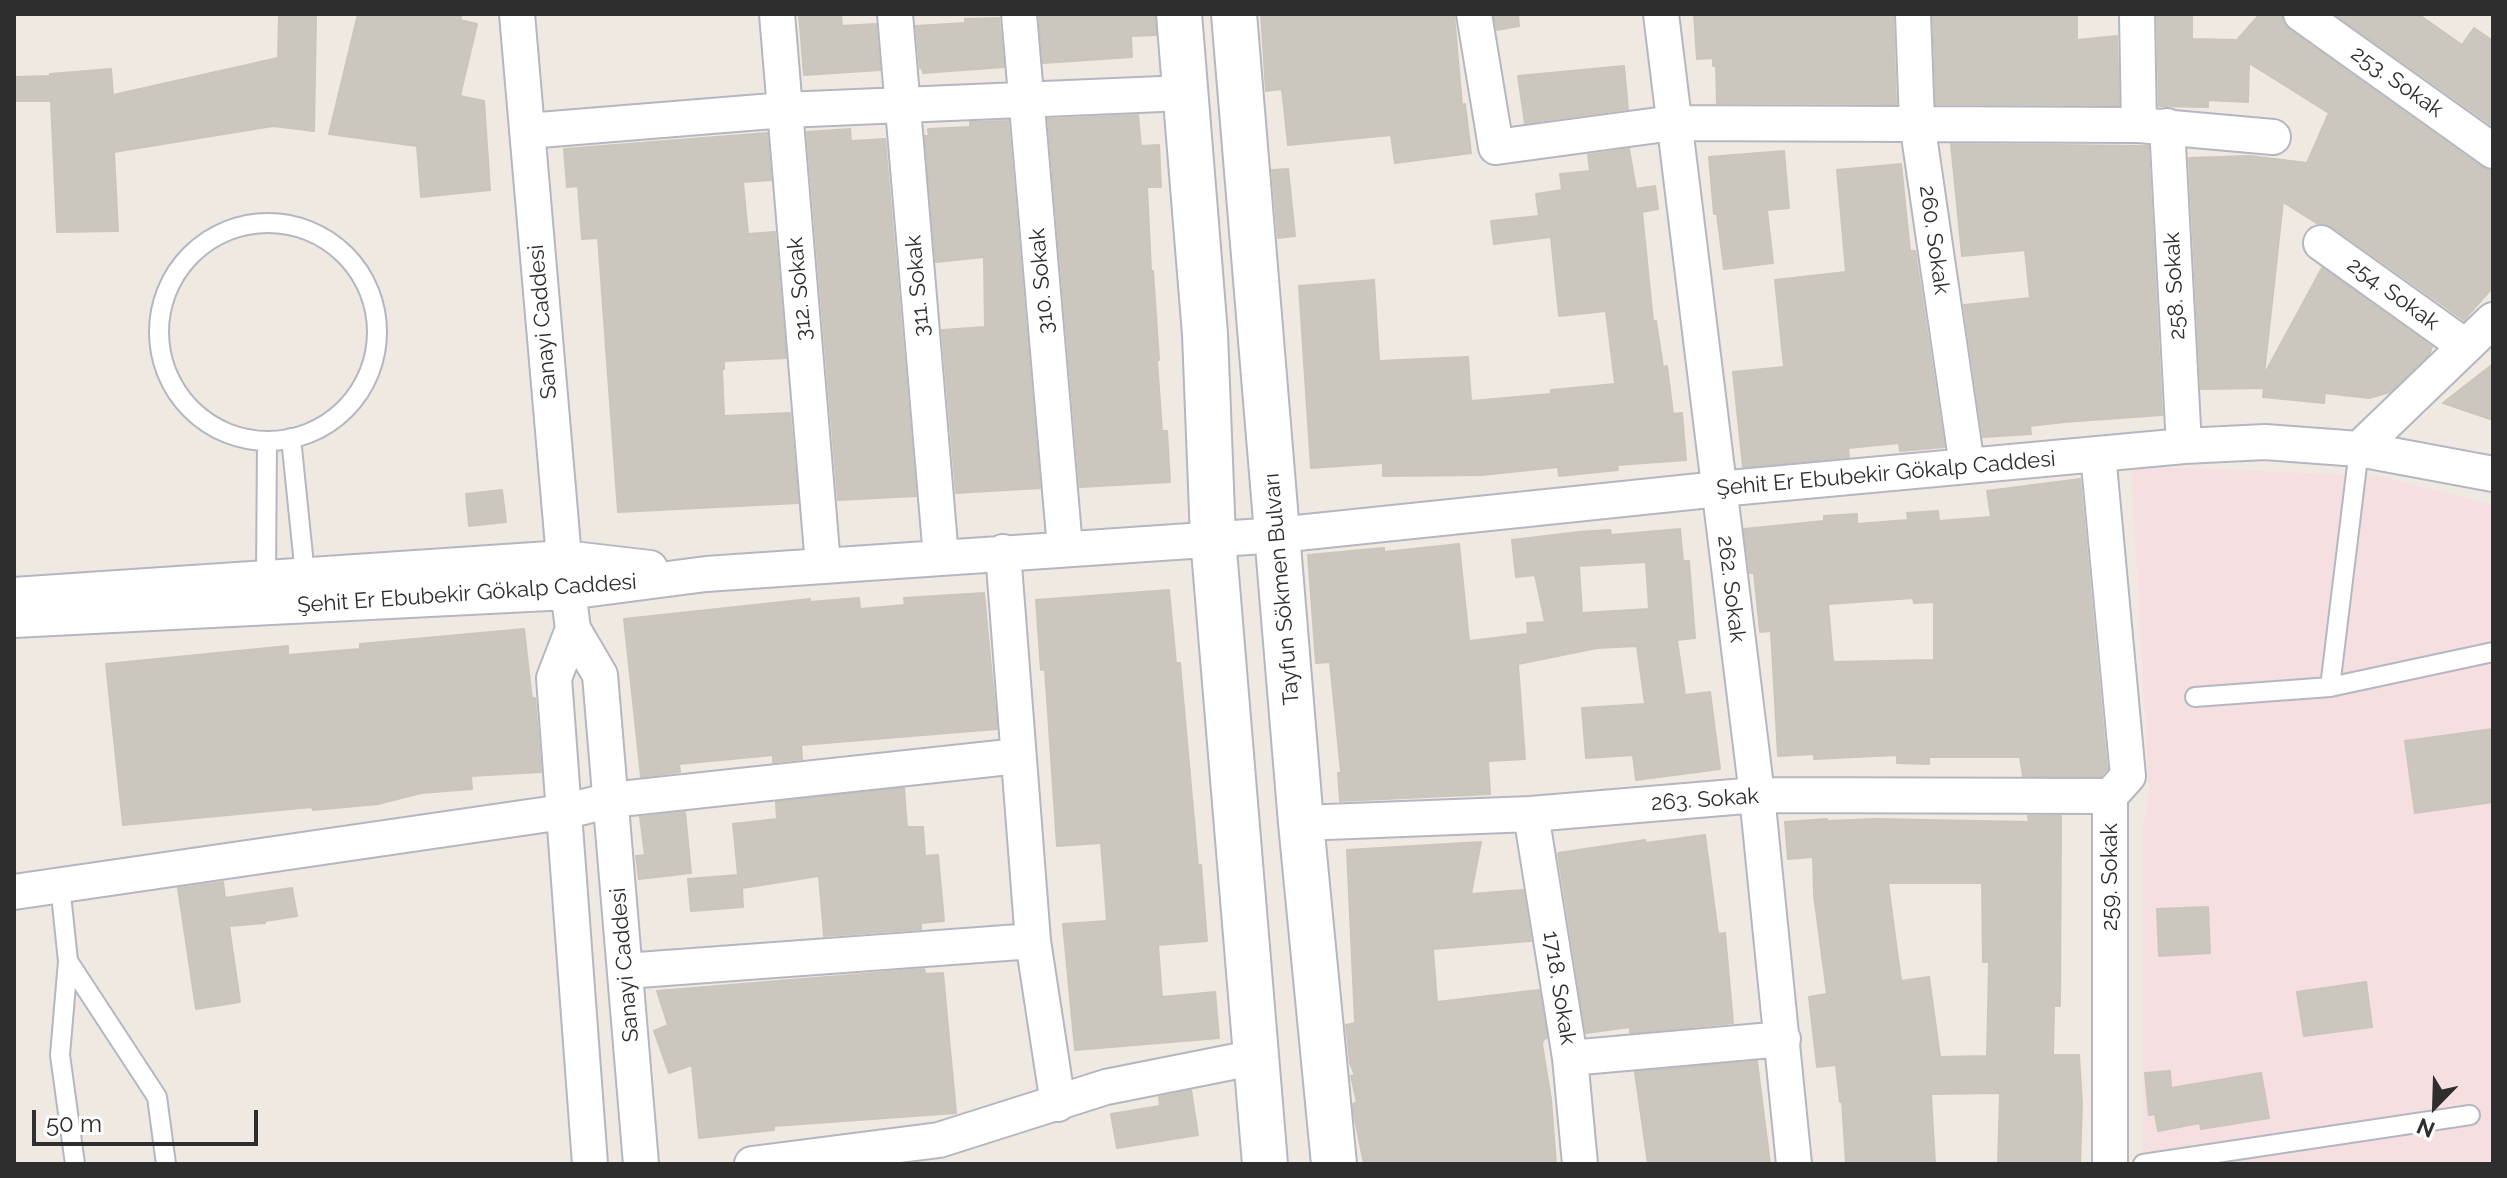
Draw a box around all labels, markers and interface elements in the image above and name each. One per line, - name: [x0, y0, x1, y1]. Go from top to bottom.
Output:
- street label: 253. Sokak: [2346, 41, 2448, 123]
- street label: 260. Sokak: [1913, 184, 1955, 296]
- street label: 310. Sokak: [1024, 227, 1060, 335]
- street label: 258. Sokak: [2159, 231, 2191, 341]
- street label: 311. Sokak: [900, 234, 936, 338]
- street label: 312. Sokak: [782, 236, 818, 342]
- street label: Sanayi Caddesi: [523, 244, 563, 400]
- street label: 254. Sokak: [2342, 252, 2444, 336]
- street label: Şehit Er Ebubekir Gökalp Caddesi: [1715, 446, 2057, 502]
- street label: Tayfun Sökmen Bulvarı: [1259, 472, 1305, 706]
- street label: 262. Sokak: [1711, 534, 1751, 644]
- street label: Şehit Er Ebubekir Gökalp Caddesi: [296, 569, 638, 619]
- street label: 263. Sokak: [1650, 783, 1760, 817]
- street label: 259. Sokak: [2097, 823, 2123, 931]
- street label: Sanayi Caddesi: [605, 887, 645, 1043]
- street label: 1718. Sokak: [1537, 929, 1581, 1047]
- north arrow: [2395, 1066, 2475, 1146]
- scale bar: [36, 1094, 262, 1144]
- text: 50 m: [46, 1109, 102, 1138]
- text: N: [2413, 1113, 2438, 1143]

